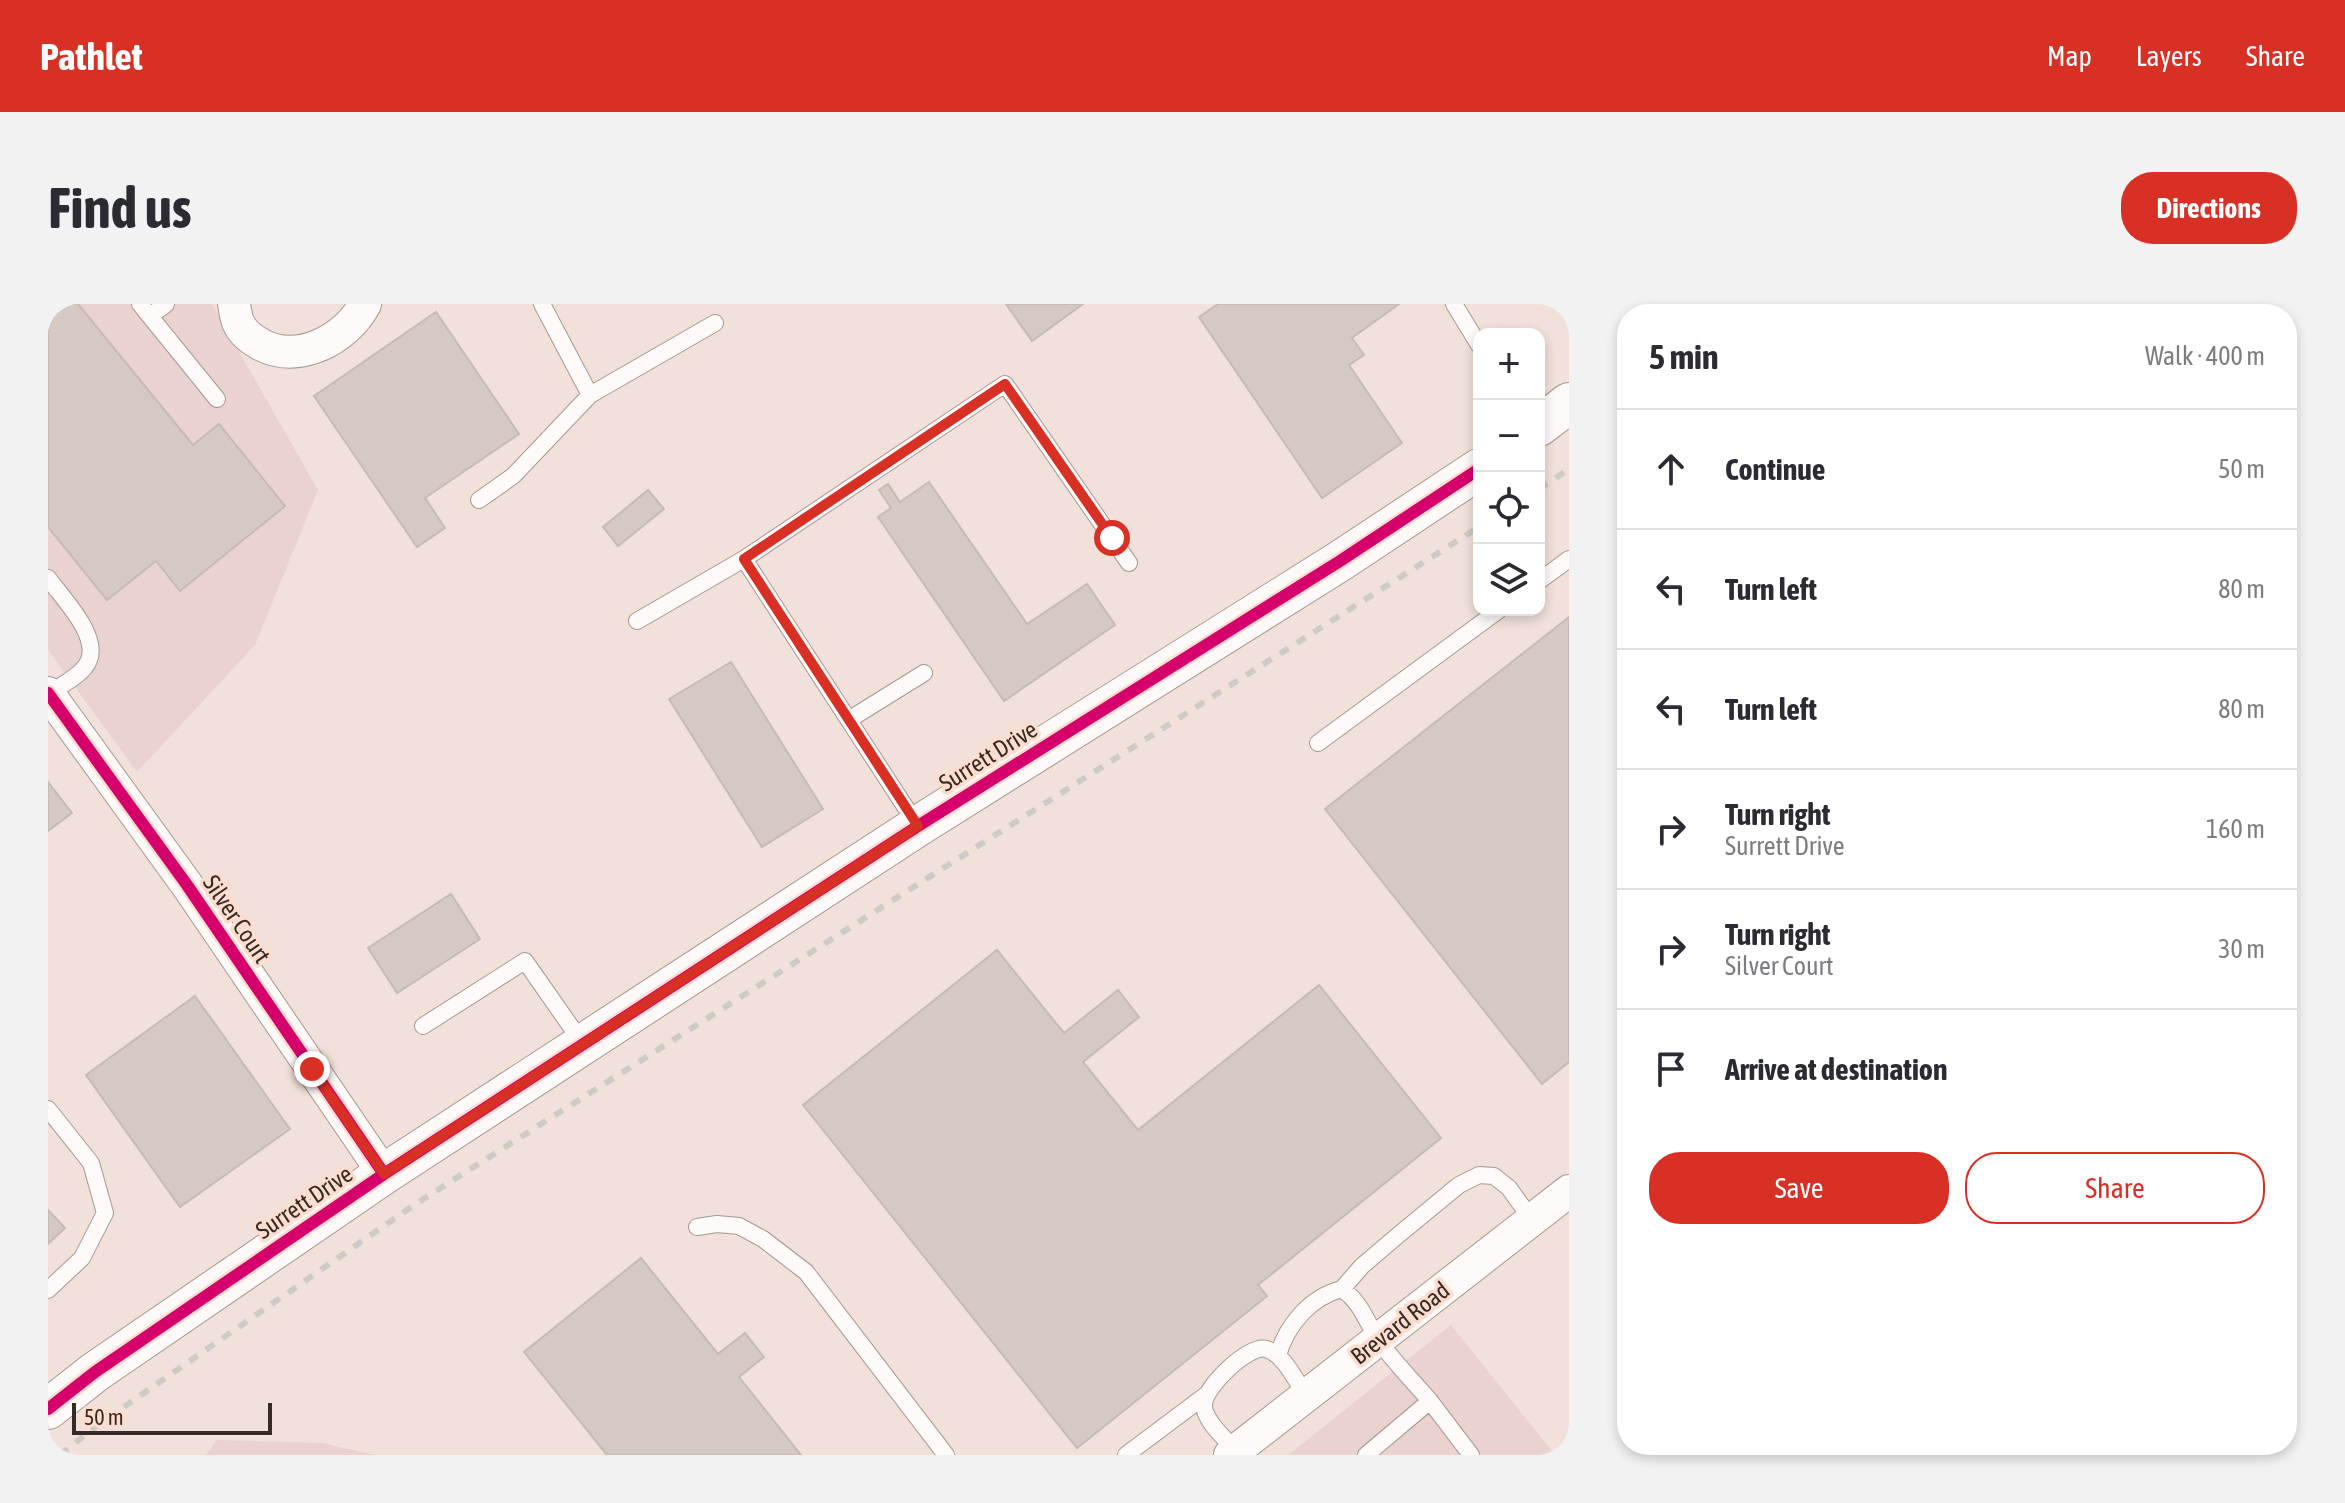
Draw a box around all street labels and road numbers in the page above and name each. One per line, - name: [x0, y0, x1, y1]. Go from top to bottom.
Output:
- street label: Surrett Drive: [934, 715, 1042, 797]
- street label: Silver Court: [198, 870, 276, 968]
- street label: Surrett Drive: [251, 1160, 357, 1244]
- street label: Brevard Road: [1345, 1276, 1455, 1370]

